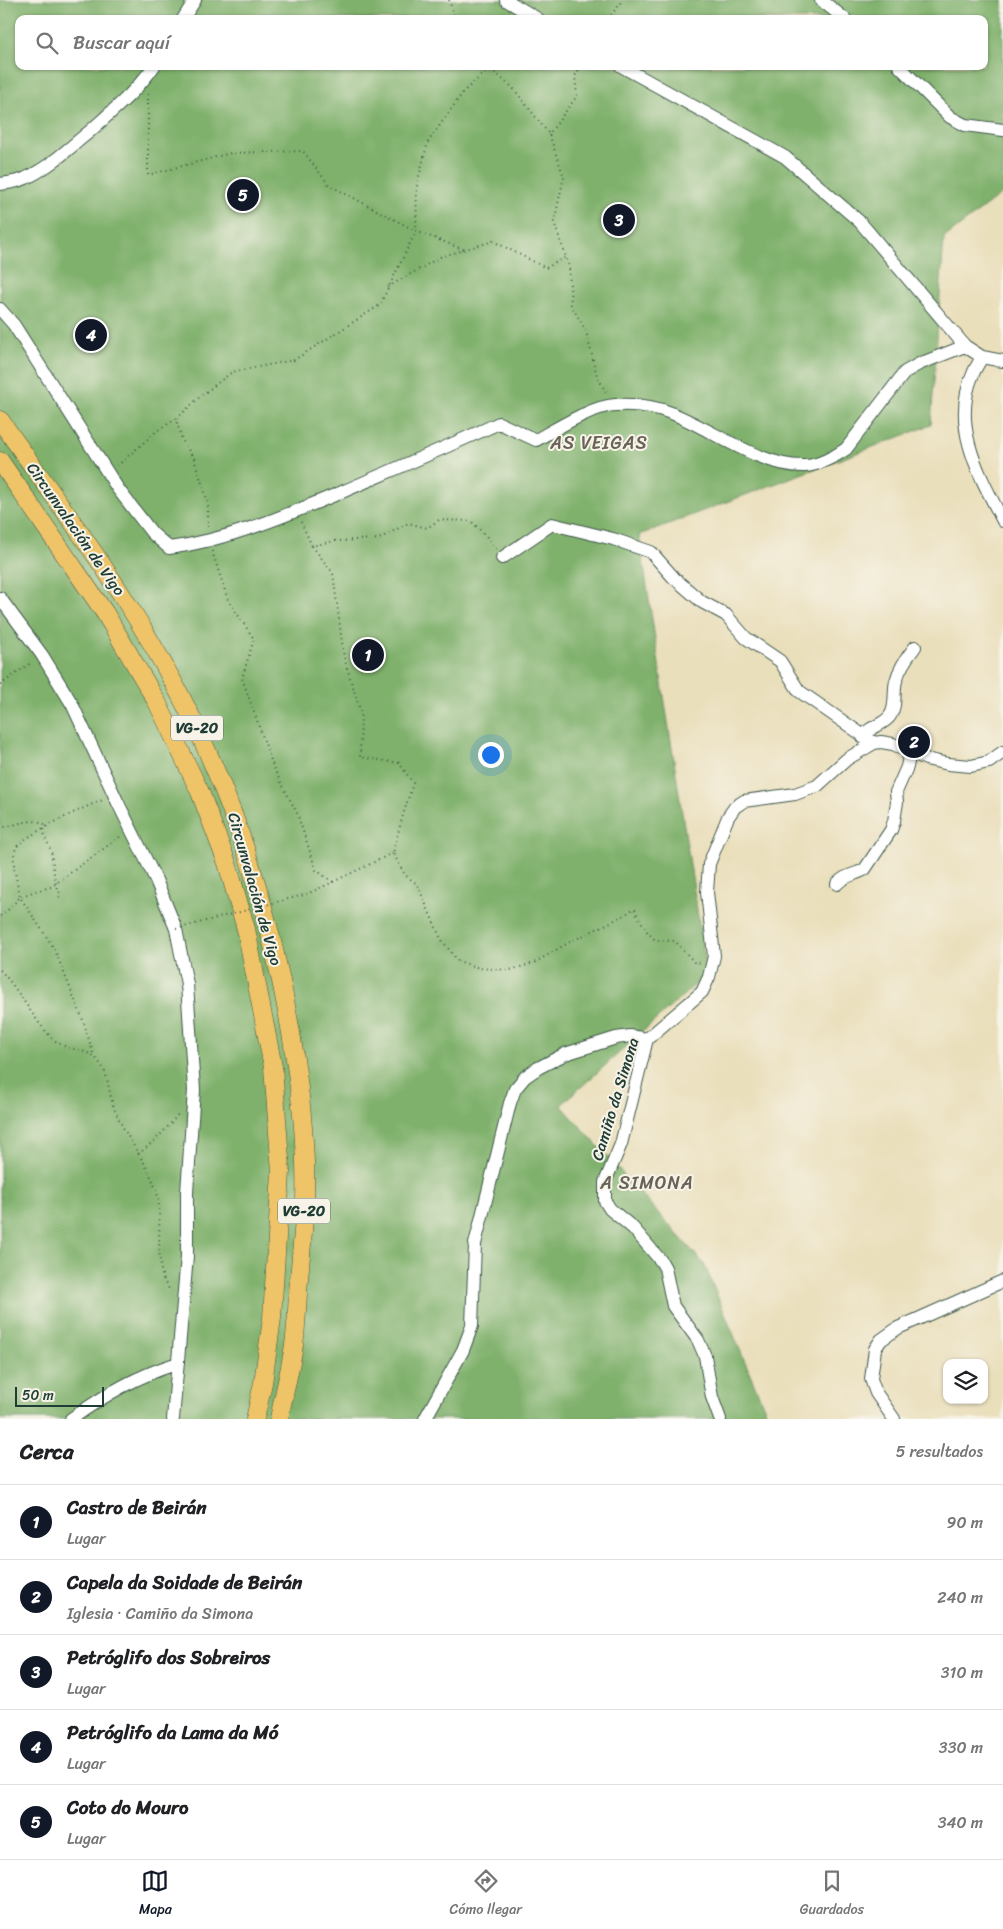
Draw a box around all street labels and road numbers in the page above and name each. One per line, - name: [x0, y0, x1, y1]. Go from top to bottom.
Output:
- street label: Circunvalación de Vigo: [19, 456, 133, 602]
- road number: VG-20: [171, 716, 223, 740]
- street label: Circunvalación de Vigo: [219, 809, 291, 969]
- street label: Camiño da Simona: [583, 1034, 647, 1164]
- road number: VG-20: [278, 1198, 330, 1224]

